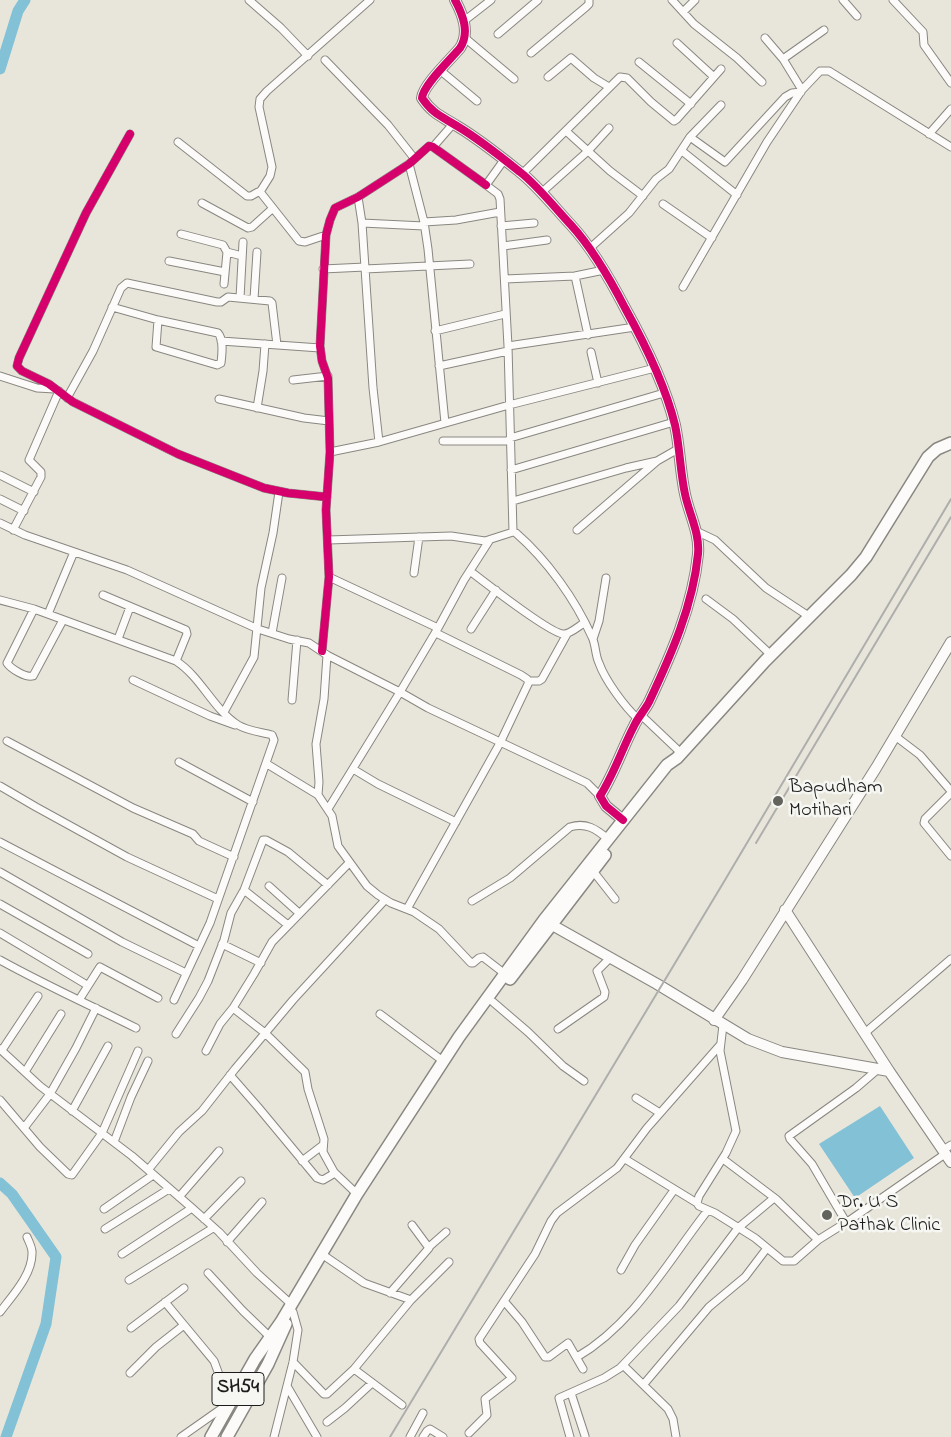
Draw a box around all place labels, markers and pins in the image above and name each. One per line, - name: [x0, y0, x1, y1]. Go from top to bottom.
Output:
- place label: Bapudham Motihari: [789, 777, 883, 824]
- marker: Bapudham Motihari: [771, 794, 785, 808]
- place label: Dr. U S Pathak Clinic: [838, 1192, 940, 1239]
- marker: Dr. U S Pathak Clinic: [820, 1208, 834, 1222]

